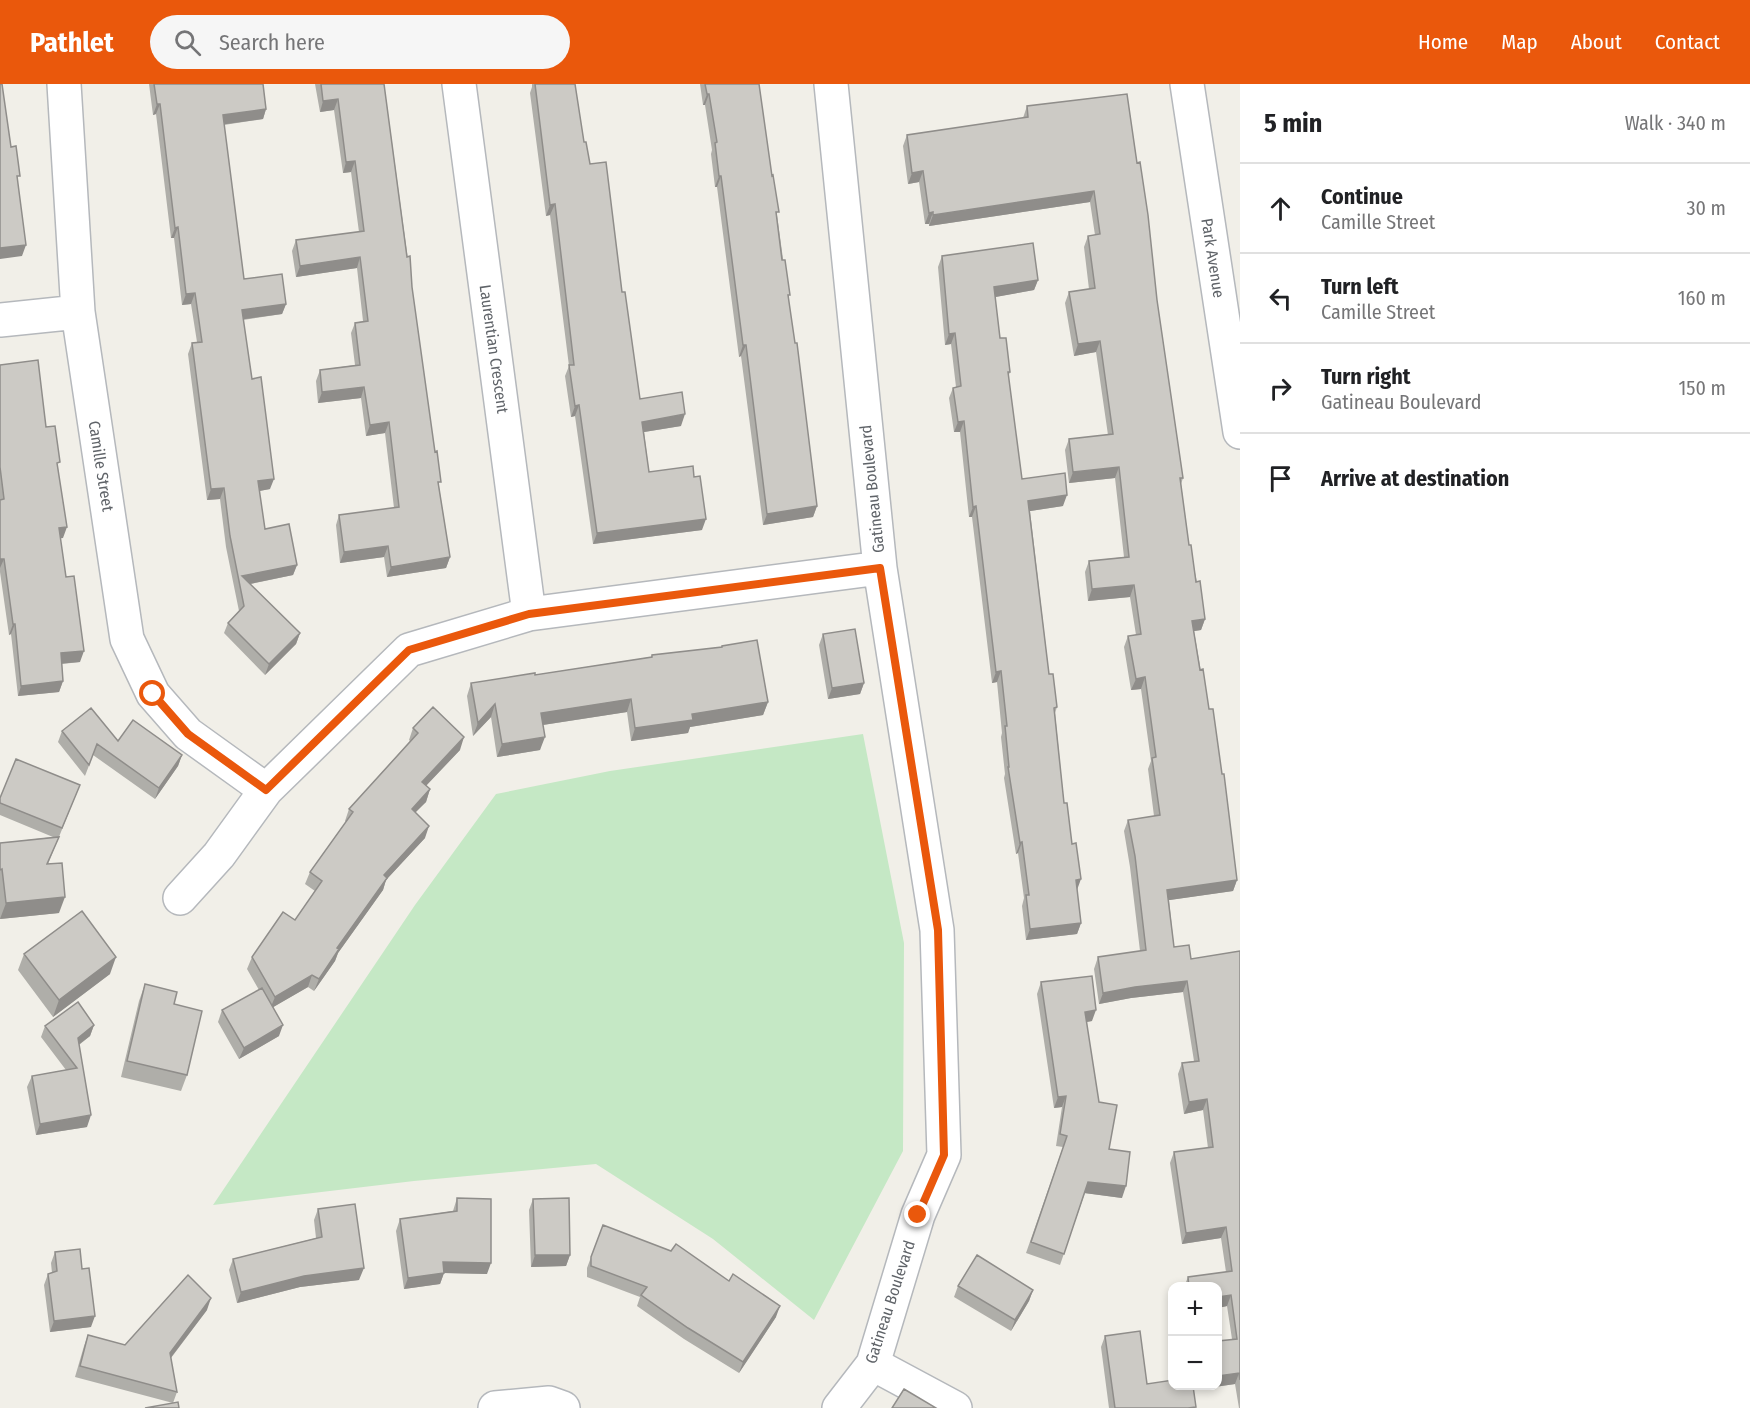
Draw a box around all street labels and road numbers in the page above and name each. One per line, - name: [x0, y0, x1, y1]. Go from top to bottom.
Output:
- street label: Park Avenue: [1197, 217, 1229, 299]
- street label: Laurentian Crescent: [476, 283, 513, 415]
- street label: Camille Street: [84, 419, 118, 513]
- street label: Gatineau Boulevard: [856, 424, 888, 554]
- street label: Gatineau Boulevard: [861, 1238, 919, 1366]

